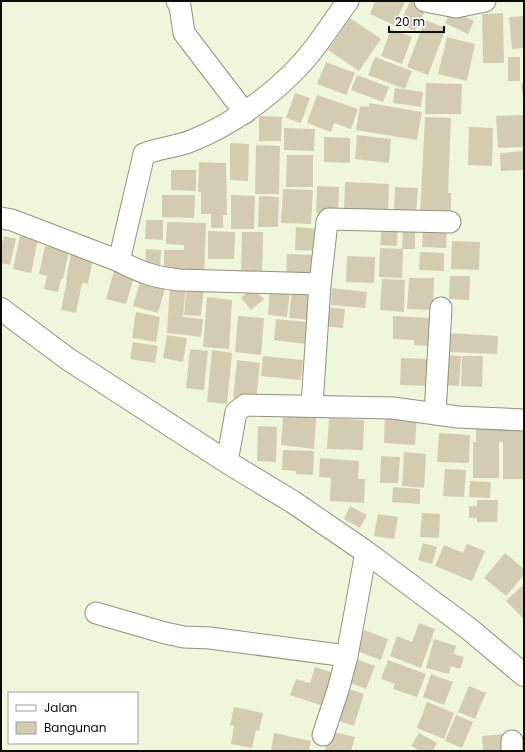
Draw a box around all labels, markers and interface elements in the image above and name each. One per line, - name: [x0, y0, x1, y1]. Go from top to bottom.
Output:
- scale bar: [389, 8, 444, 34]
- text: 20 m: [395, 13, 425, 30]
- legend: [8, 692, 138, 744]
- text: Jalan: [44, 699, 77, 716]
- text: Bangunan: [44, 719, 106, 736]

